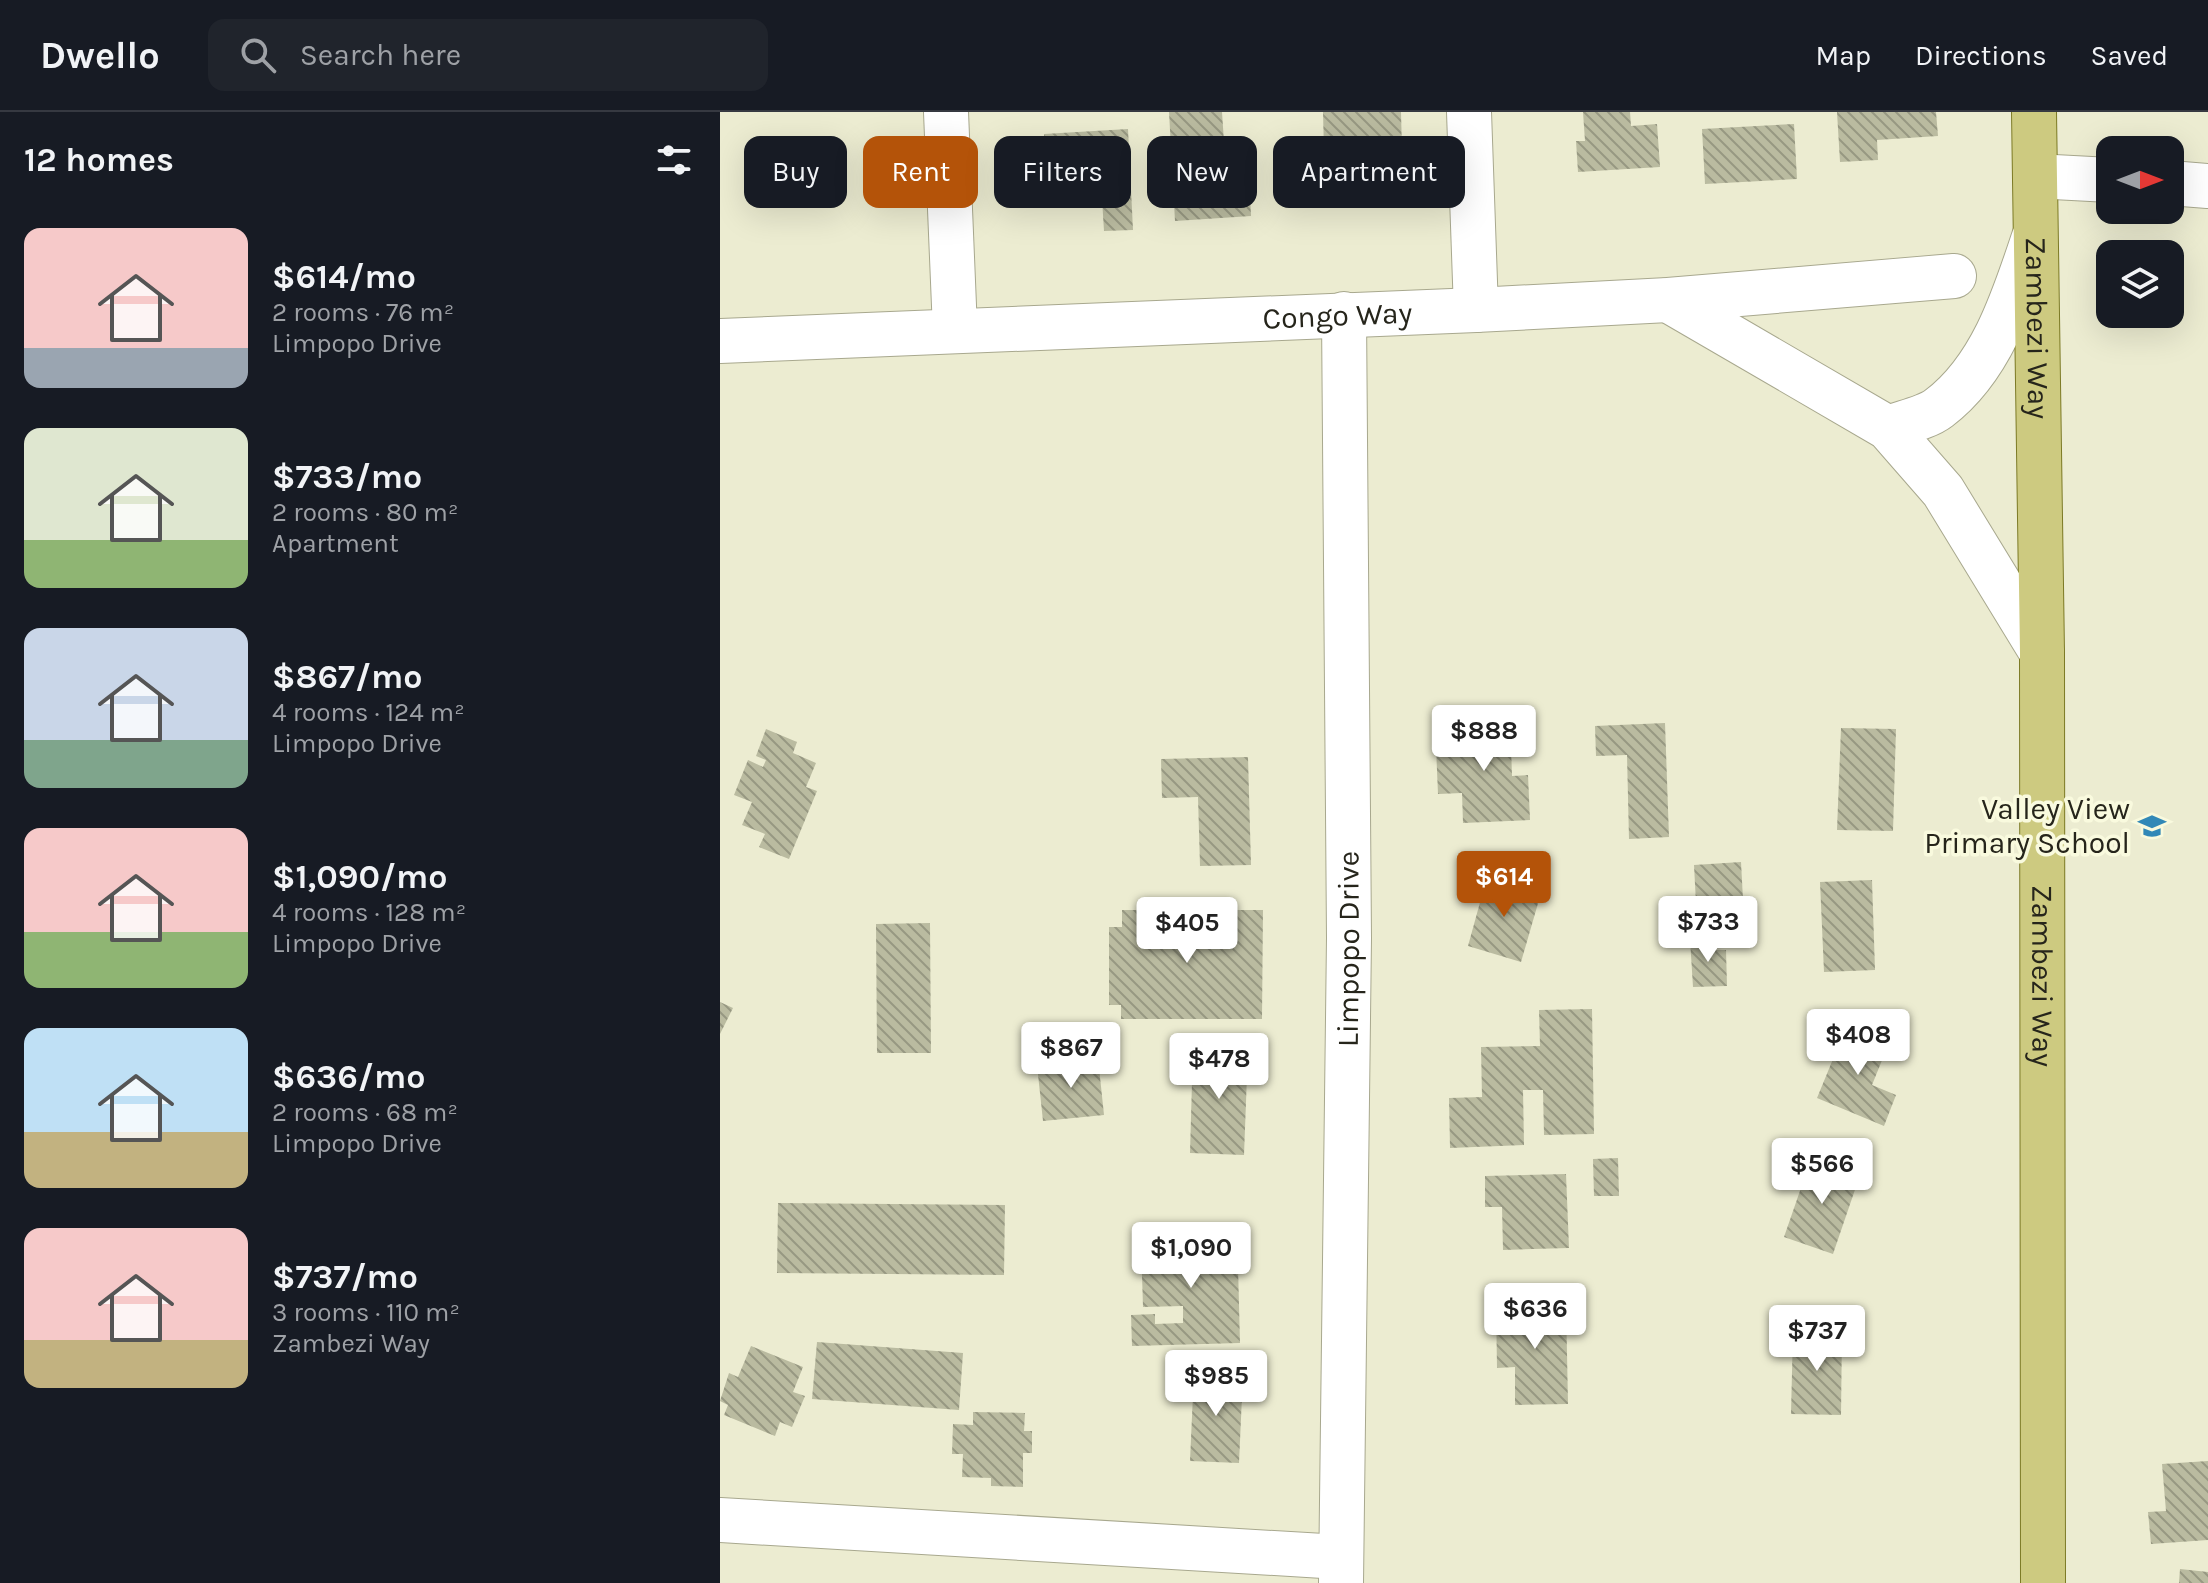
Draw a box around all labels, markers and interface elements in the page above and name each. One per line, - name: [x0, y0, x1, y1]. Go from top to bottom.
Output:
- search box: [208, 19, 768, 91]
- text: Dwello: [40, 33, 160, 78]
- icon: search: [236, 33, 280, 77]
- text: Search here: [300, 37, 461, 73]
- text: Map: [1816, 39, 1871, 72]
- text: Directions: [1915, 39, 2047, 72]
- text: Saved: [2091, 39, 2168, 72]
- chip: Buy: [744, 136, 847, 208]
- chip: Rent: [863, 136, 978, 208]
- chip: Filters: [994, 136, 1131, 208]
- chip: New: [1147, 136, 1257, 208]
- chip: Apartment: [1273, 136, 1465, 208]
- north arrow: [2096, 136, 2184, 224]
- map controls: [2096, 136, 2184, 328]
- icon: filters: [652, 138, 696, 182]
- text: 12 homes: [24, 140, 174, 180]
- street label: Zambezi Way: [2018, 237, 2057, 419]
- button: layers: [2096, 240, 2184, 328]
- text: $614/mo: [272, 257, 416, 297]
- icon: home: [88, 260, 184, 356]
- street label: Congo Way: [1262, 295, 1413, 337]
- text: 2 rooms · 76 m²: [272, 297, 454, 328]
- text: Limpopo Drive: [272, 328, 442, 359]
- text: $733/mo: [272, 457, 422, 497]
- icon: home: [88, 460, 184, 556]
- text: 2 rooms · 80 m²: [272, 497, 458, 528]
- text: Apartment: [272, 528, 399, 559]
- text: $867/mo: [272, 657, 423, 697]
- icon: home: [88, 660, 184, 756]
- text: 4 rooms · 124 m²: [272, 697, 465, 728]
- pin: $888: [1437, 705, 1531, 773]
- text: $888: [1450, 715, 1518, 746]
- text: Limpopo Drive: [272, 728, 442, 759]
- place label: Valley View Primary School: [1924, 791, 2130, 861]
- school or university icon: Valley View Primary School: [2137, 811, 2167, 841]
- street label: Limpopo Drive: [1330, 851, 1367, 1047]
- pin: $614: [1457, 851, 1551, 919]
- text: $1,090/mo: [272, 857, 447, 897]
- icon: home: [88, 860, 184, 956]
- text: $614: [1475, 861, 1533, 892]
- street label: Zambezi Way: [2024, 885, 2060, 1067]
- pin: $733: [1661, 896, 1755, 964]
- text: 4 rooms · 128 m²: [272, 897, 466, 928]
- pin: $405: [1140, 897, 1234, 965]
- text: $733: [1676, 906, 1740, 937]
- text: $405: [1155, 907, 1219, 938]
- text: Limpopo Drive: [272, 928, 442, 959]
- pin: $408: [1811, 1009, 1905, 1077]
- text: $408: [1825, 1019, 1891, 1050]
- pin: $867: [1024, 1022, 1118, 1090]
- text: $867: [1039, 1032, 1103, 1063]
- pin: $478: [1172, 1033, 1266, 1101]
- text: $478: [1187, 1043, 1251, 1074]
- text: $636/mo: [272, 1057, 425, 1097]
- icon: home: [88, 1060, 184, 1156]
- text: 2 rooms · 68 m²: [272, 1097, 458, 1128]
- text: Limpopo Drive: [272, 1128, 442, 1159]
- pin: $566: [1775, 1138, 1869, 1206]
- text: $566: [1790, 1148, 1854, 1179]
- pin: $1,090: [1126, 1222, 1256, 1290]
- text: $1,090: [1150, 1232, 1232, 1263]
- text: $737/mo: [272, 1257, 418, 1297]
- icon: home: [88, 1260, 184, 1356]
- pin: $636: [1488, 1283, 1582, 1351]
- text: $636: [1502, 1293, 1568, 1324]
- text: 3 rooms · 110 m²: [272, 1297, 460, 1328]
- pin: $737: [1770, 1305, 1864, 1373]
- text: $737: [1787, 1315, 1847, 1346]
- text: Zambezi Way: [272, 1328, 430, 1359]
- pin: $985: [1169, 1350, 1263, 1418]
- text: $985: [1183, 1360, 1249, 1391]

